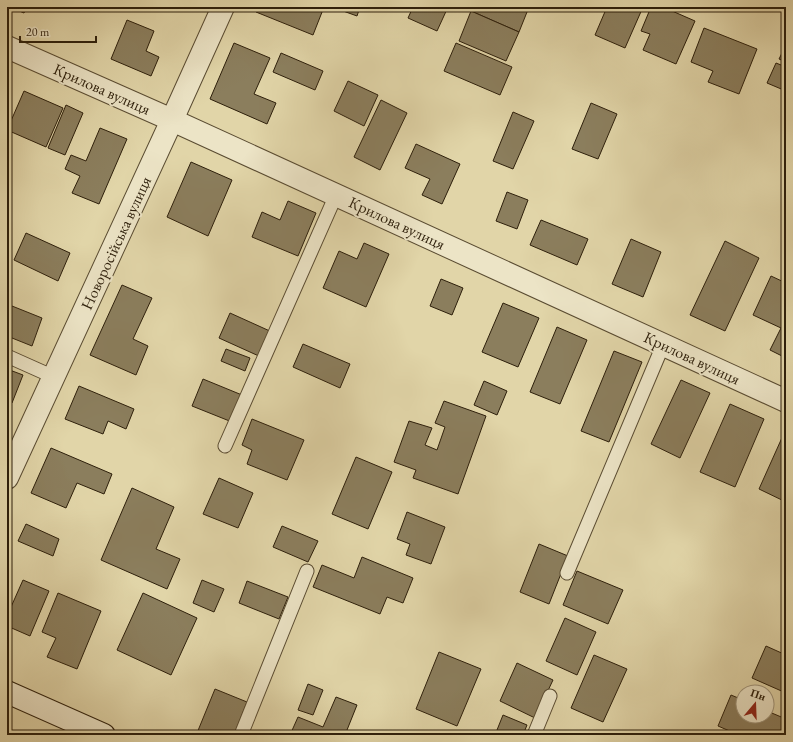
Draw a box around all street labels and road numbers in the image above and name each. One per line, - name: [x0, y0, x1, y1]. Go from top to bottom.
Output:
- street label: Крилова вулиця: [50, 58, 154, 120]
- street label: Новоросійська вулиця: [76, 173, 156, 313]
- street label: Крилова вулиця: [345, 192, 449, 254]
- street label: Крилова вулиця: [640, 327, 744, 389]

